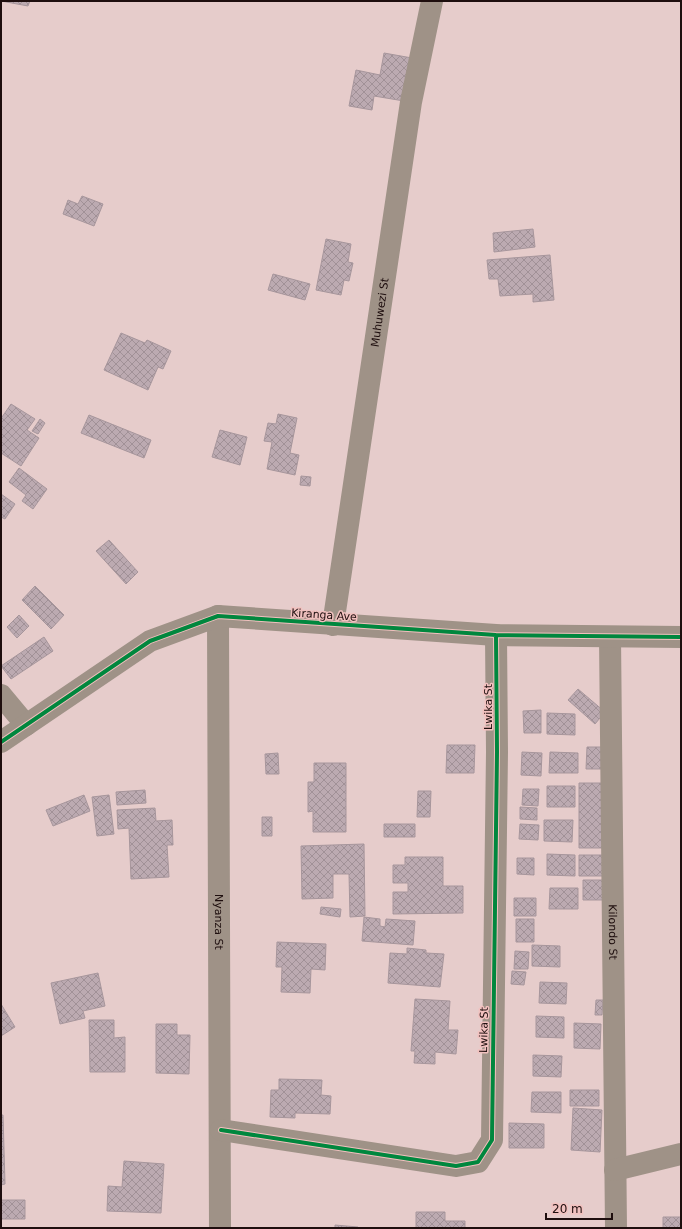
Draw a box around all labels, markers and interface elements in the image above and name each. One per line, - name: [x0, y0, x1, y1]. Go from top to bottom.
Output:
- street label: Muhuwezi St: [368, 276, 391, 348]
- street label: Kiranga Ave: [291, 606, 358, 624]
- street label: Lwika St: [482, 683, 495, 730]
- street label: Nyanza St: [212, 894, 226, 951]
- street label: Kilondo St: [606, 904, 620, 961]
- street label: Lwika St: [477, 1006, 491, 1053]
- scale bar: [546, 1195, 612, 1221]
- text: 20 m: [552, 1202, 583, 1216]

